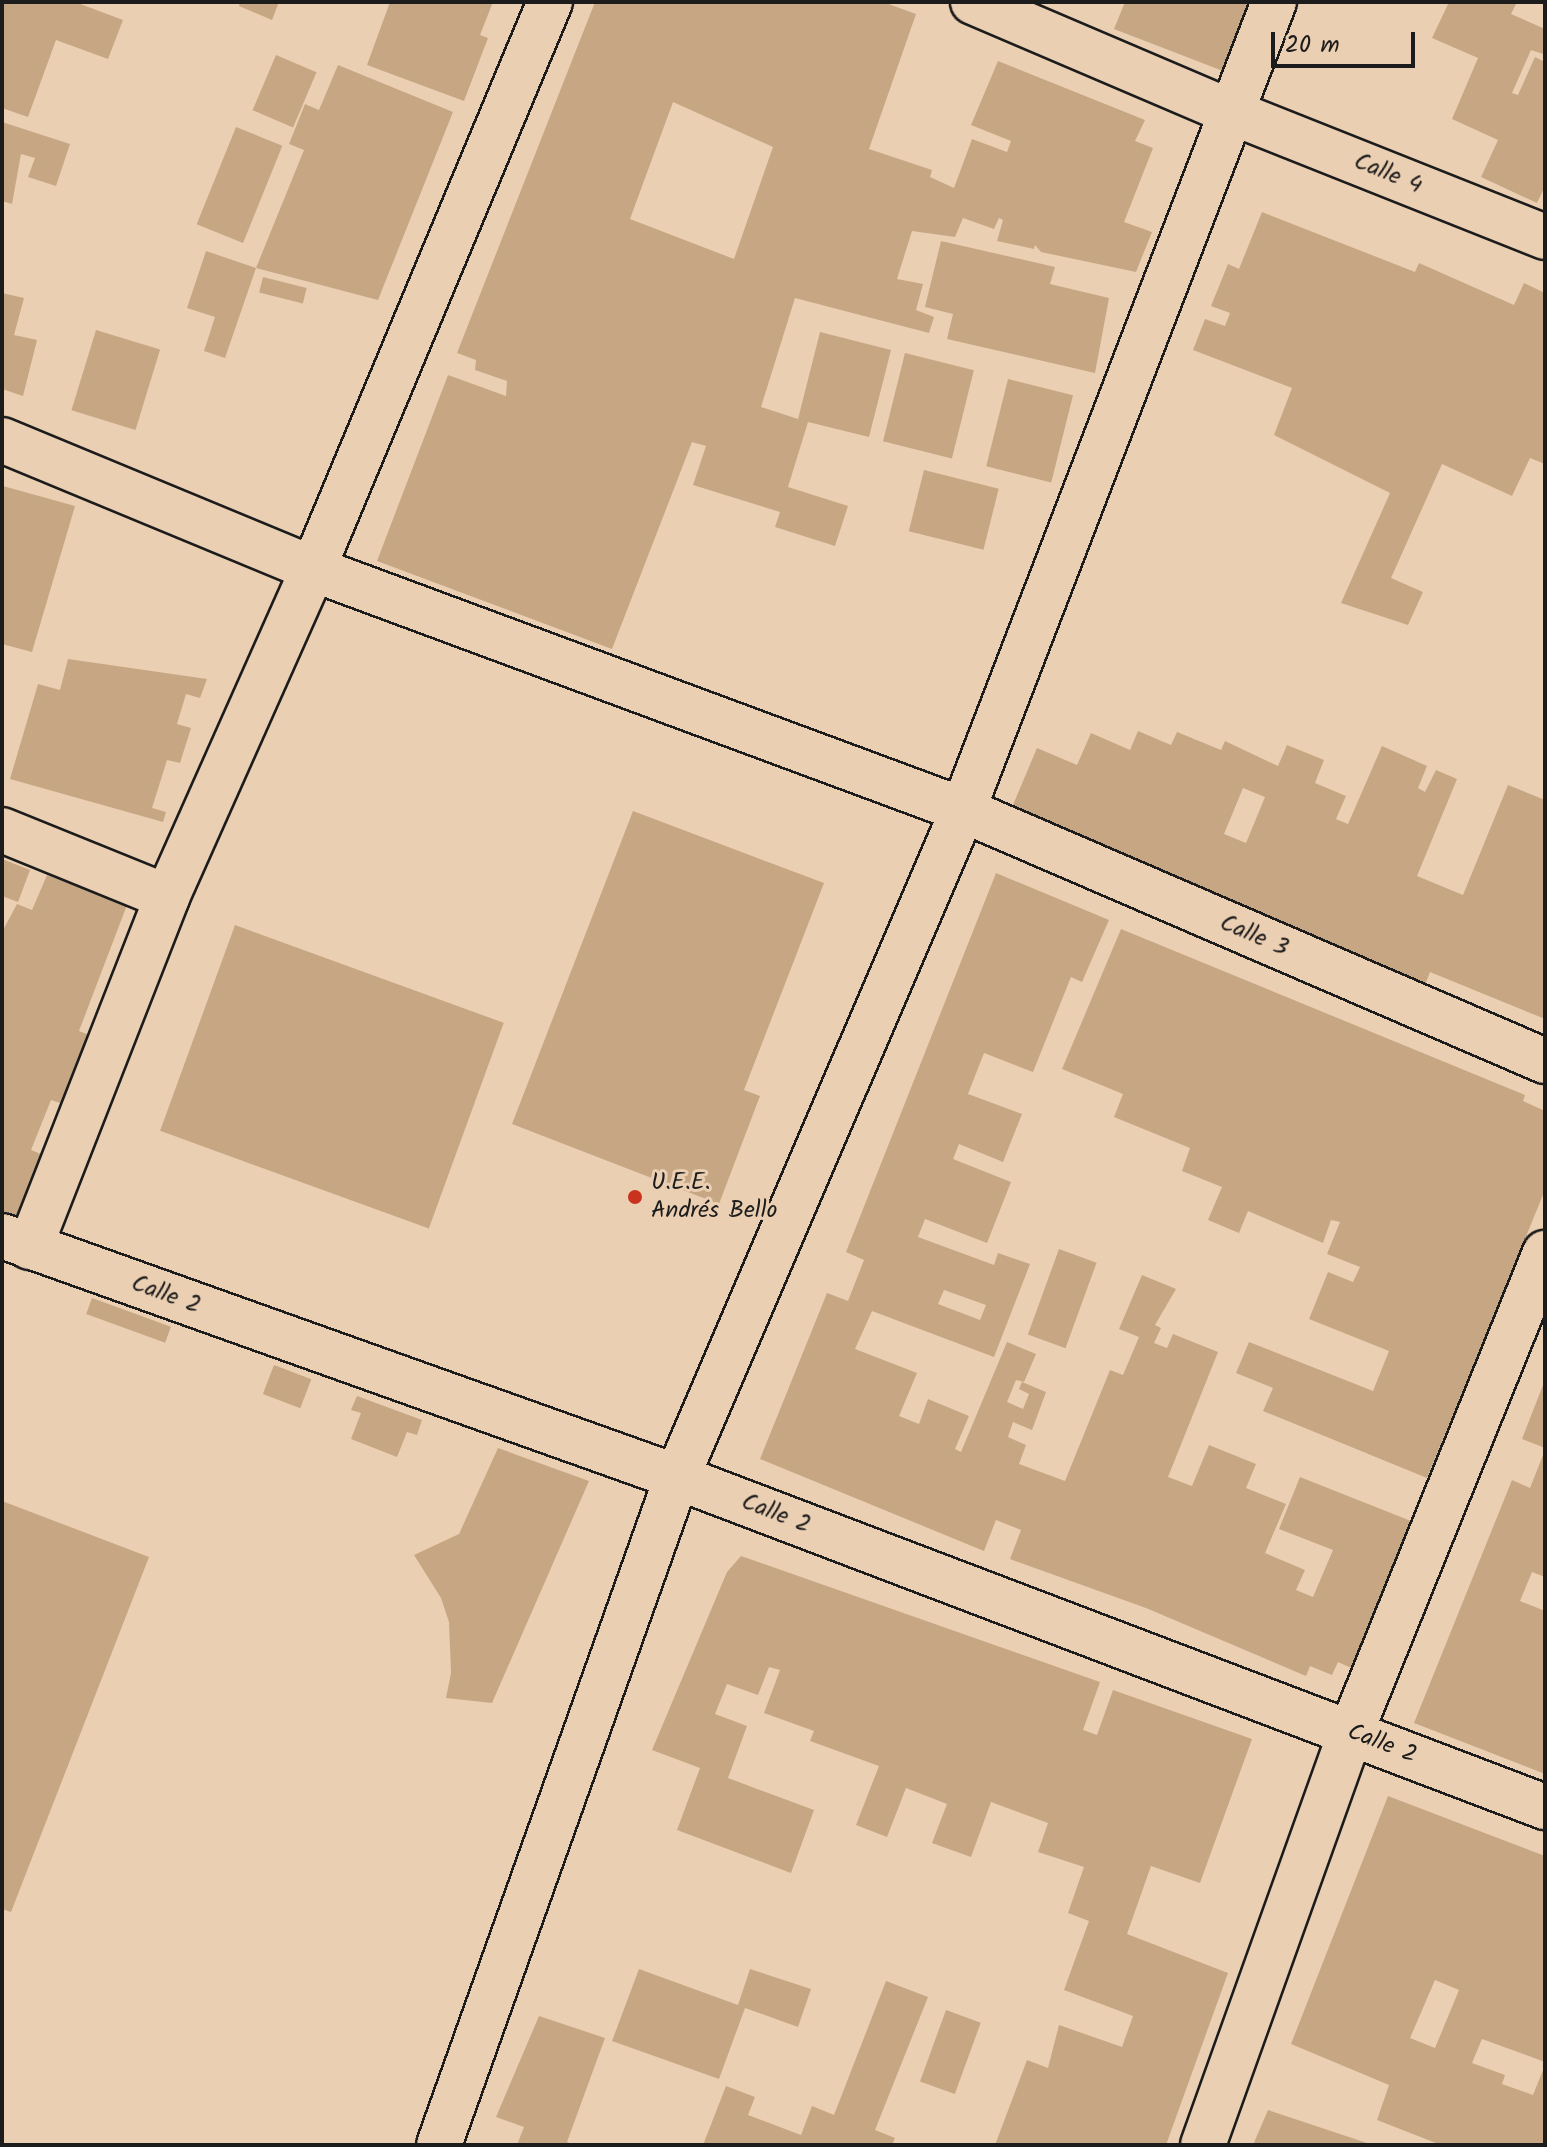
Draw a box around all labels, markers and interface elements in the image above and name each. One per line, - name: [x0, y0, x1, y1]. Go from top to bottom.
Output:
- scale bar: [1275, 16, 1419, 66]
- text: 20 m: [1285, 26, 1340, 65]
- street label: Calle 4: [1350, 147, 1426, 201]
- street label: Calle 3: [1215, 909, 1293, 963]
- place label: U.E.E. Andrés Bello: [651, 1169, 777, 1225]
- marker: U.E.E. Andrés Bello: [626, 1188, 644, 1206]
- street label: Calle 2: [127, 1269, 205, 1321]
- street label: Calle 2: [737, 1488, 815, 1540]
- street label: Calle 2: [1343, 1718, 1421, 1770]

